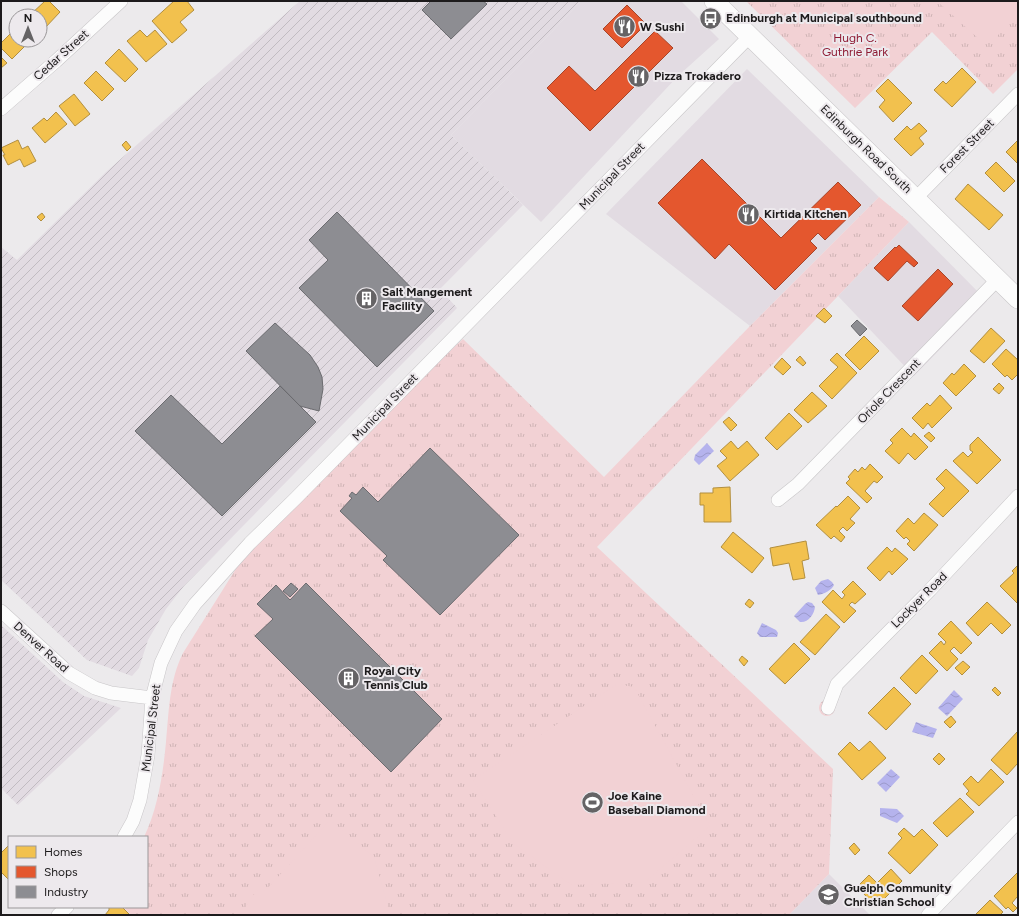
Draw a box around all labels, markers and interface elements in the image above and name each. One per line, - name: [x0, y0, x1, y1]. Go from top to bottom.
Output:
- bus stop icon: Edinburgh at Municipal southbound: [697, 5, 723, 31]
- north arrow: [8, 8, 48, 48]
- place label: Edinburgh at Municipal southbound: [726, 11, 922, 25]
- text: N: [24, 12, 32, 25]
- restaurant icon: W Sushi: [611, 14, 637, 40]
- place label: W Sushi: [640, 20, 684, 34]
- street label: Cedar Street: [31, 26, 92, 83]
- park label: Hugh C. Guthrie Park: [822, 31, 888, 59]
- restaurant icon: Pizza Trokadero: [626, 63, 652, 89]
- place label: Pizza Trokadero: [654, 69, 741, 83]
- street label: Edinburgh Road South: [818, 102, 915, 196]
- street label: Forest Street: [937, 116, 997, 176]
- street label: Municipal Street: [576, 139, 648, 213]
- restaurant icon: Kirtida Kitchen: [735, 201, 761, 227]
- place label: Kirtida Kitchen: [764, 207, 847, 221]
- place label: Salt Mangement Facility: [382, 285, 473, 313]
- building icon: Salt Mangement Facility: [354, 286, 380, 312]
- street label: Oriole Crescent: [855, 355, 924, 426]
- street label: Municipal Street: [349, 370, 421, 444]
- street label: Lockyer Road: [888, 569, 950, 631]
- street label: Denver Road: [11, 619, 71, 675]
- place label: Royal City Tennis Club: [364, 664, 428, 692]
- building icon: Royal City Tennis Club: [336, 665, 362, 691]
- street label: Municipal Street: [139, 683, 163, 773]
- place label: Joe Kaine Baseball Diamond: [608, 789, 706, 817]
- sports icon: Joe Kaine Baseball Diamond: [579, 790, 605, 816]
- legend: [8, 836, 148, 908]
- text: Homes: [44, 845, 83, 859]
- text: Shops: [44, 865, 78, 879]
- place label: Guelph Community Christian School: [844, 881, 951, 909]
- school or university icon: Guelph Community Christian School: [816, 882, 842, 908]
- text: Industry: [44, 885, 89, 899]

